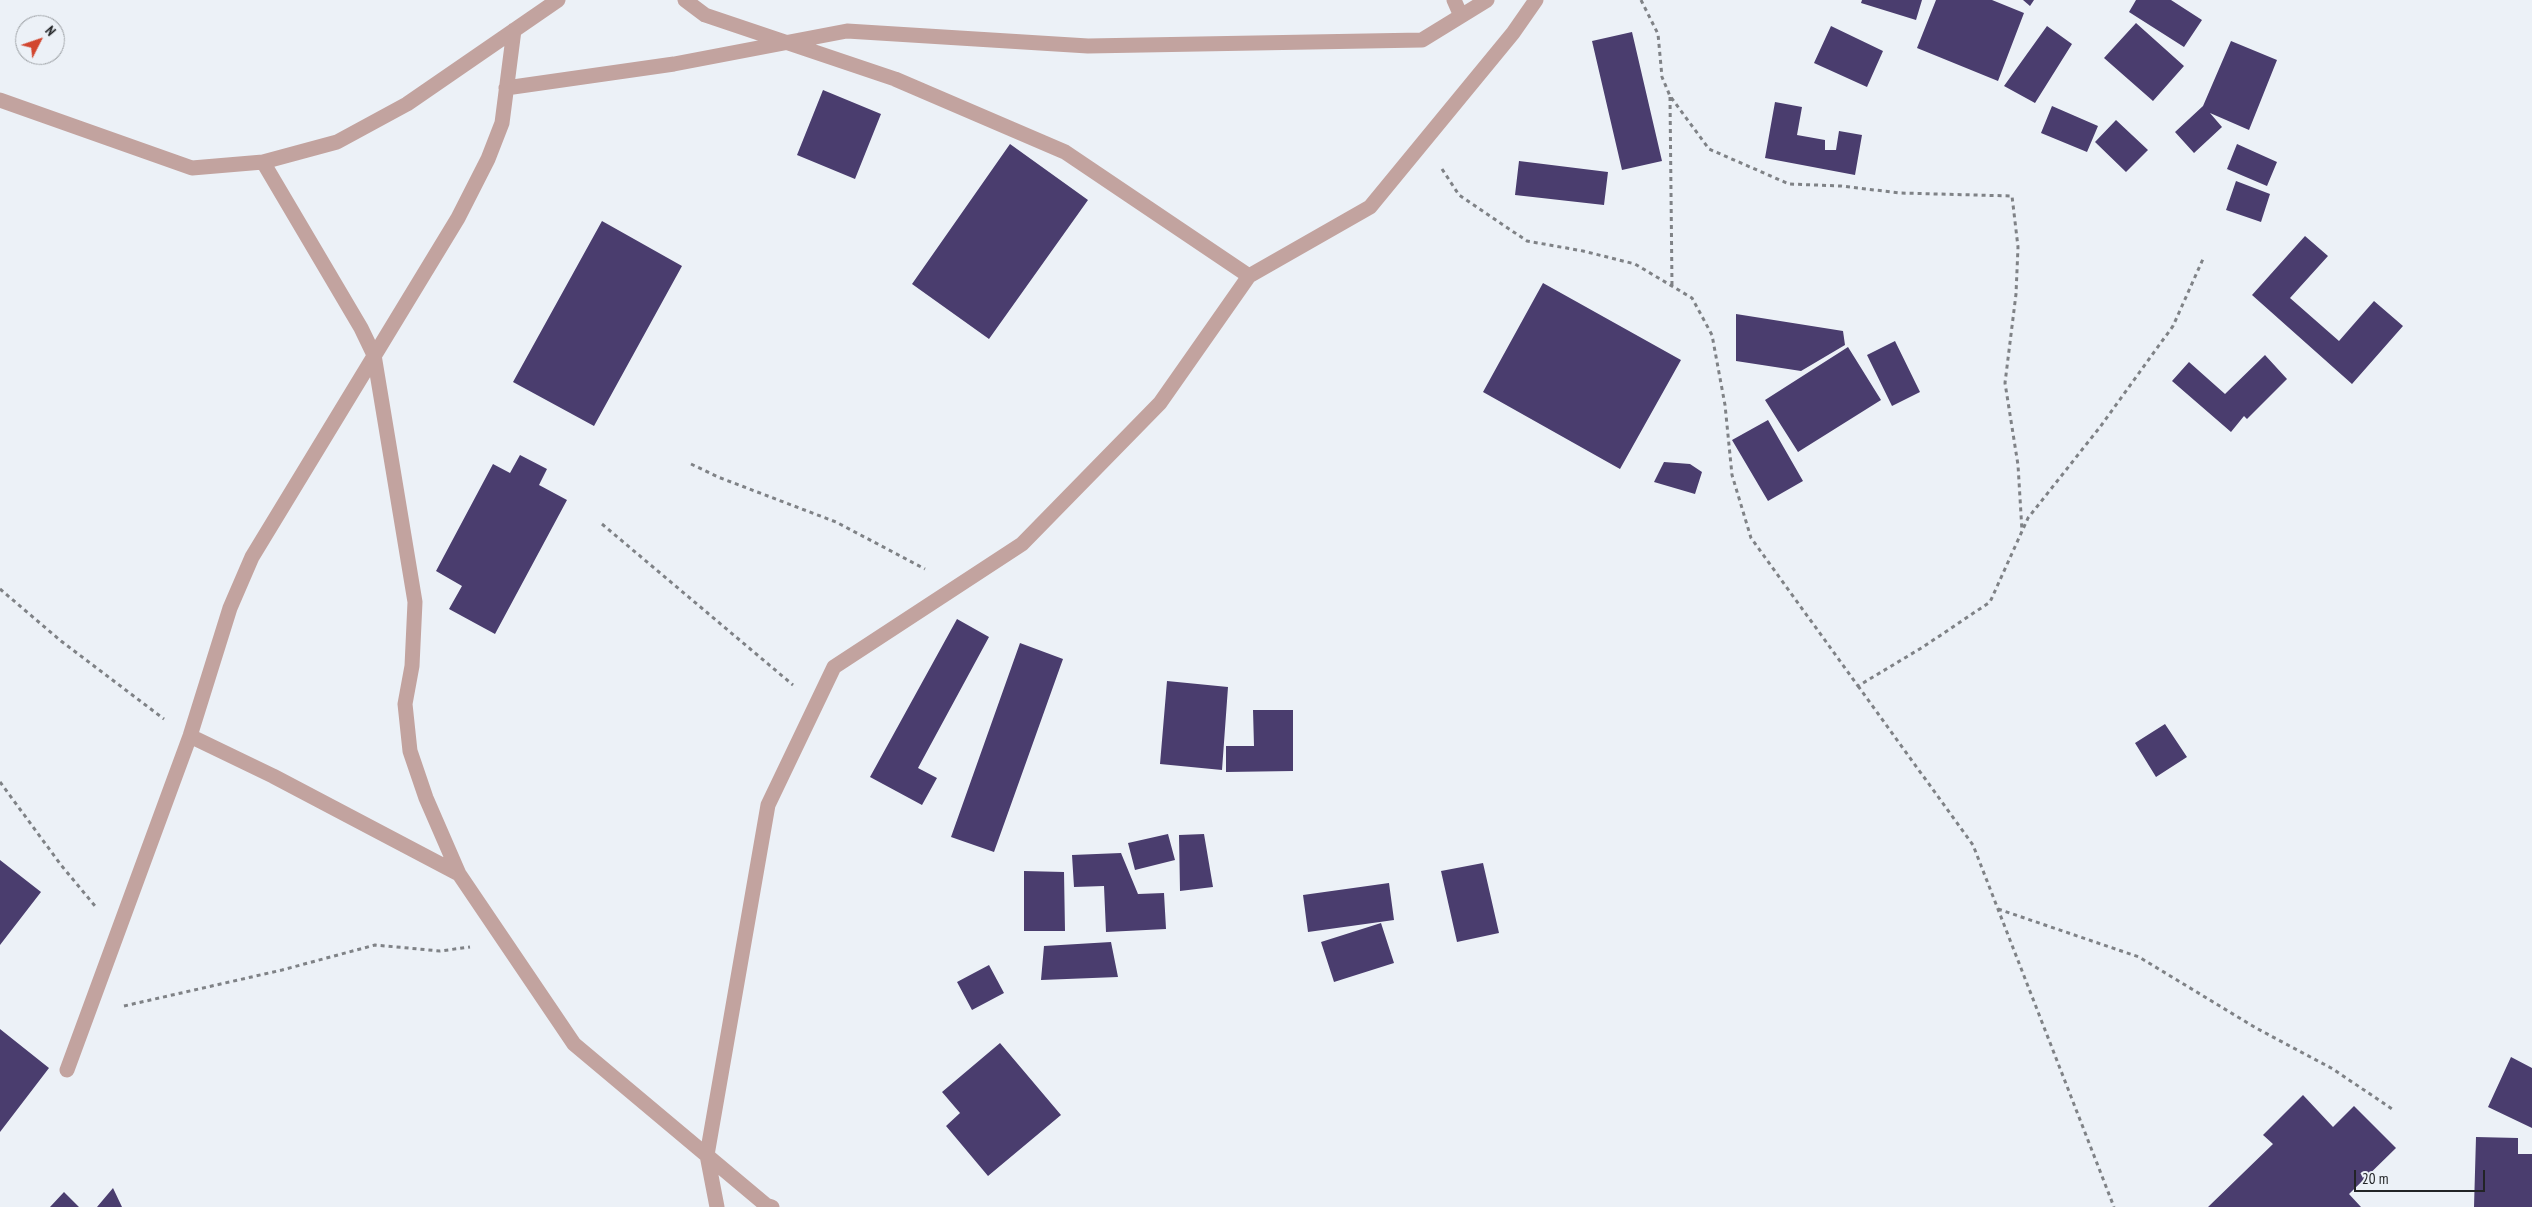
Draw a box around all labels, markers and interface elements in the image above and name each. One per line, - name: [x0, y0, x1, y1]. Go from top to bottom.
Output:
- north arrow: [15, 15, 65, 65]
- text: N: [41, 22, 60, 40]
- scale bar: [2357, 1160, 2488, 1192]
- text: 20 m: [2362, 1169, 2388, 1188]

